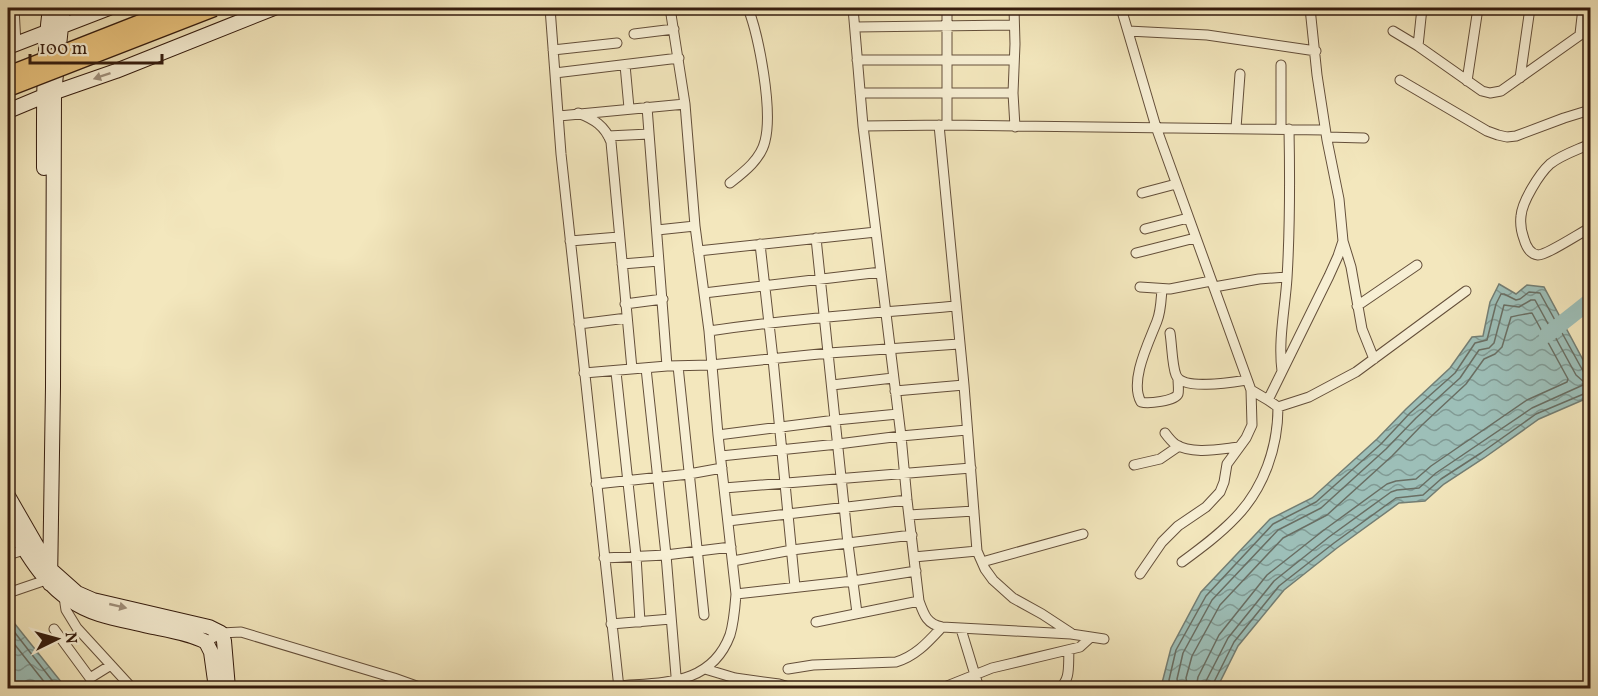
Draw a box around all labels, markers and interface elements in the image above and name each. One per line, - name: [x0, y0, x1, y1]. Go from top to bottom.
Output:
- scale bar: [30, 27, 162, 65]
- text: 100 m: [39, 37, 88, 62]
- one-way arrow: [93, 71, 111, 81]
- one-way arrow: [109, 602, 128, 611]
- north arrow: [27, 609, 87, 669]
- text: N: [58, 631, 81, 645]

